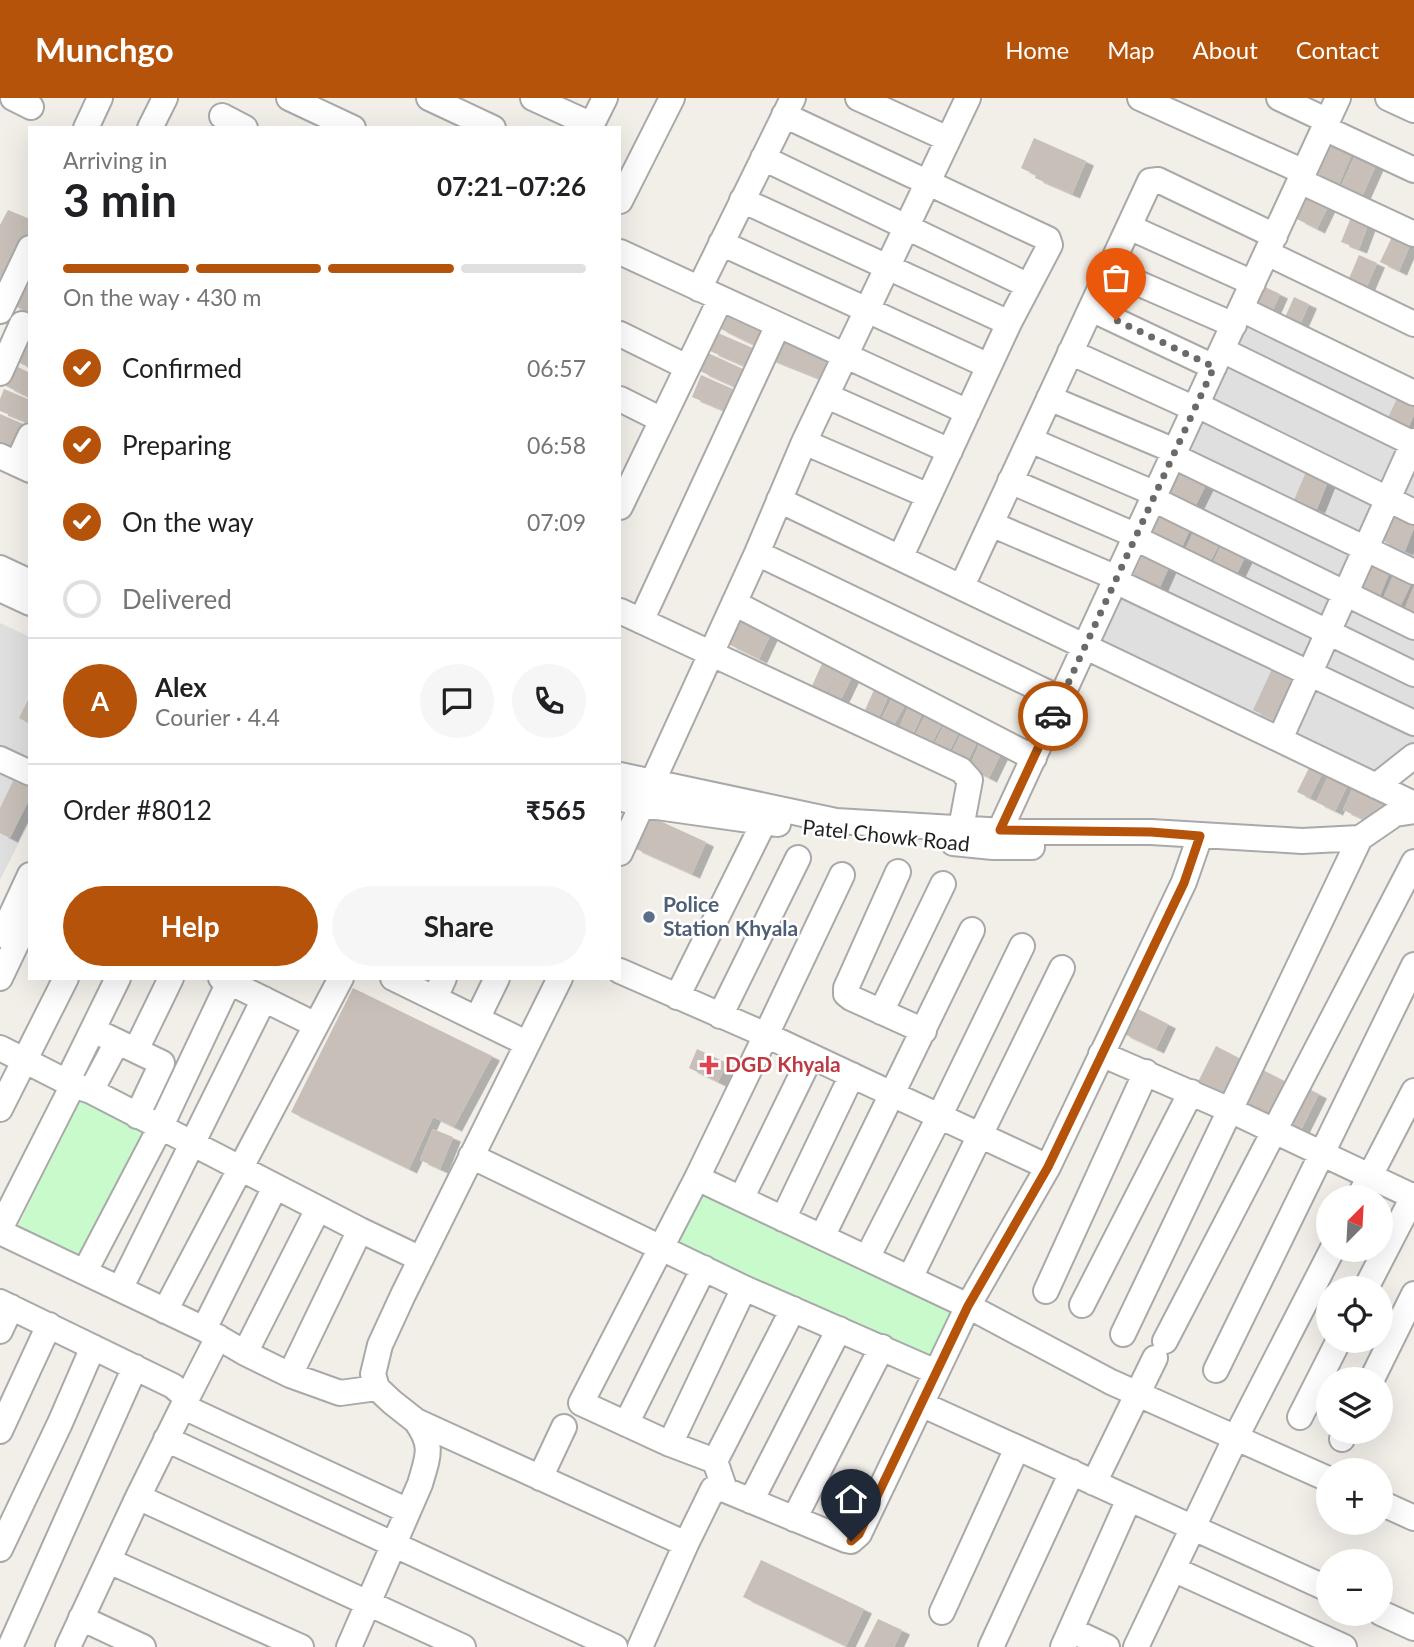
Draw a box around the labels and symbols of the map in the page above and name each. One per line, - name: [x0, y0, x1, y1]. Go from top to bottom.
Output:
- pin: [1086, 248, 1146, 320]
- courier: [1018, 681, 1088, 751]
- street label: Patel Chowk Road: [801, 813, 971, 856]
- place label: Police Station Khyala: [663, 891, 798, 940]
- marker: Police Station Khyala: [641, 909, 657, 925]
- place label: DGD Khyala: [725, 1051, 841, 1076]
- marker: DGD Khyala: [699, 1055, 719, 1075]
- north arrow: [1316, 1185, 1393, 1262]
- pin: [821, 1469, 881, 1541]

